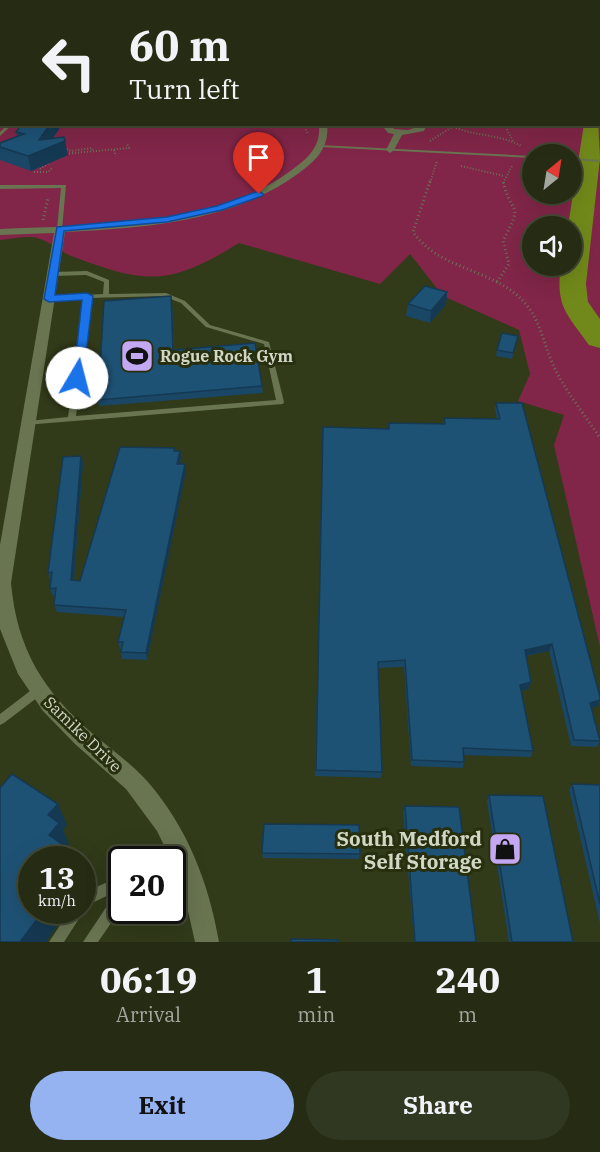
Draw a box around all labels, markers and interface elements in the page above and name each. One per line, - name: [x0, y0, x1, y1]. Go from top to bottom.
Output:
- text: 60 m: [129, 18, 230, 73]
- icon: left: [30, 24, 108, 102]
- text: Turn left: [129, 71, 240, 106]
- pin: [233, 132, 284, 194]
- icon: arrive: [242, 141, 275, 174]
- north arrow: [522, 144, 582, 204]
- map controls: [522, 144, 582, 276]
- button: sound: [522, 216, 582, 276]
- sports icon: Rogue Rock Gym: [119, 338, 155, 374]
- position arrow: [45, 346, 109, 410]
- place label: Rogue Rock Gym: [160, 346, 294, 366]
- street label: Samike Drive: [40, 692, 126, 776]
- place label: South Medford Self Storage: [336, 825, 482, 875]
- shop icon: South Medford Self Storage: [487, 831, 523, 867]
- speed limit sign: 20: [108, 846, 186, 924]
- text: 13: [39, 858, 75, 897]
- text: km/h: [38, 891, 76, 910]
- text: 06:19: [100, 956, 197, 1003]
- text: 1: [305, 956, 327, 1003]
- text: 240: [435, 956, 500, 1003]
- text: Arrival: [116, 1001, 181, 1028]
- text: min: [297, 1001, 335, 1028]
- text: m: [458, 1001, 477, 1028]
- button: Exit: [30, 1071, 294, 1140]
- button: Share: [306, 1071, 570, 1140]

